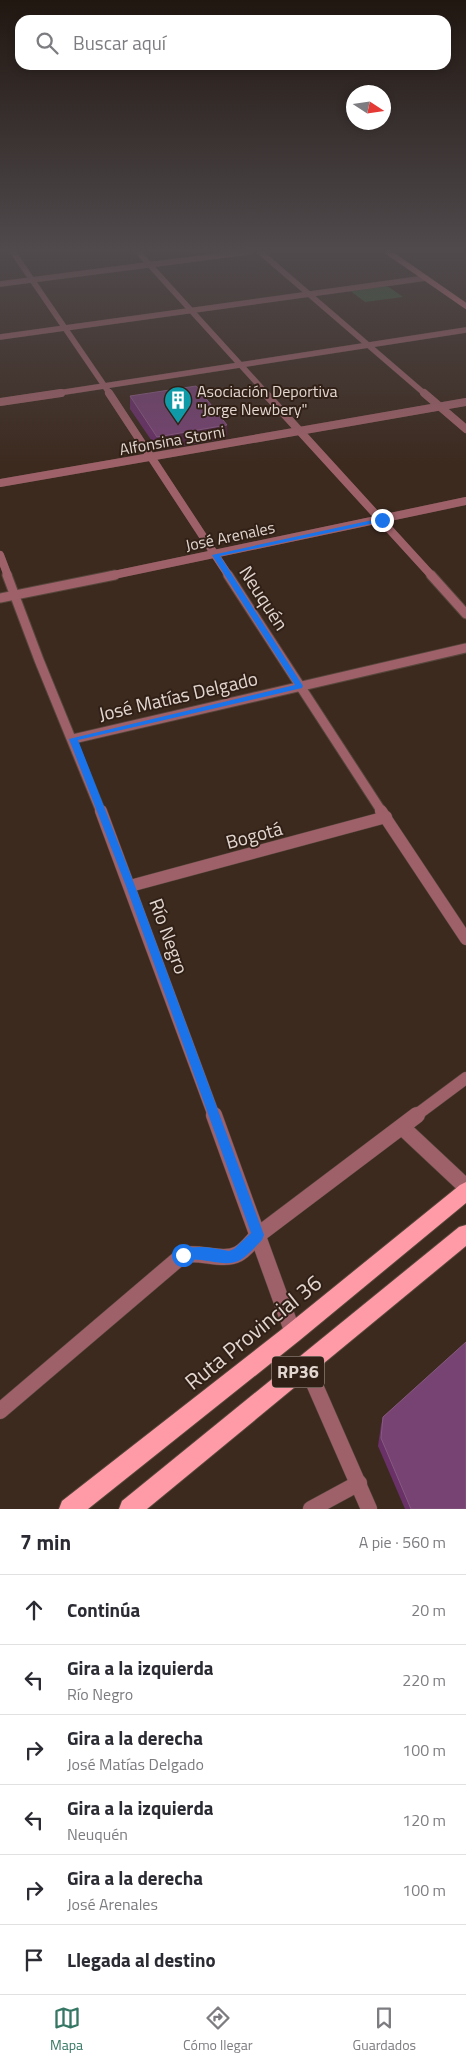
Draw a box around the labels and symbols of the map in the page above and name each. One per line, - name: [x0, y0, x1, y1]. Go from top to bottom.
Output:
- north arrow: [346, 85, 391, 130]
- place label: Asociación Deportiva "Jorge Newbery": [197, 379, 337, 421]
- building icon: Asociación Deportiva "Jorge Newbery": [163, 385, 193, 424]
- street label: Alfonsina Storni: [117, 419, 227, 461]
- route end: [371, 509, 394, 532]
- street label: José Arenales: [183, 515, 277, 557]
- street label: Neuquén: [233, 560, 296, 636]
- street label: José Matías Delgado: [95, 663, 260, 728]
- street label: Bogotá: [222, 813, 286, 856]
- street label: Río Negro: [142, 894, 197, 978]
- route start: [172, 1244, 195, 1267]
- street label: Ruta Provincial 36: [177, 1266, 329, 1398]
- road number: RP36: [272, 1356, 324, 1388]

